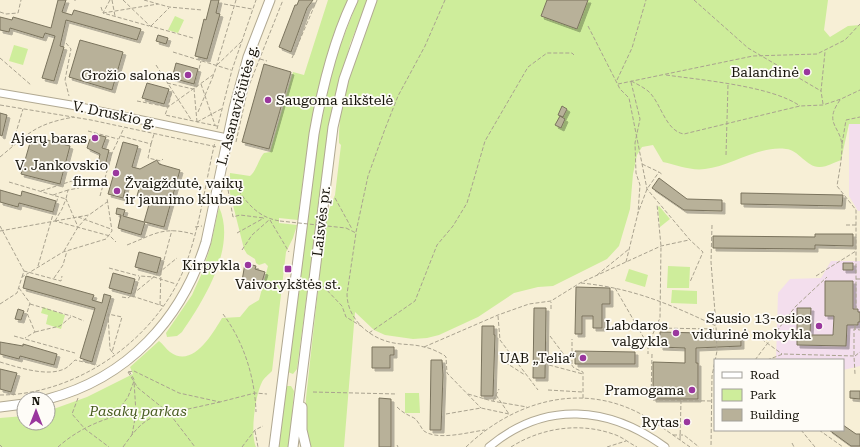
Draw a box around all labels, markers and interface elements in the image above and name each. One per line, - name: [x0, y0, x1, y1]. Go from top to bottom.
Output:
- street label: L. Asanavičiūtės g.: [213, 43, 261, 167]
- place label: Balandinė: [731, 64, 799, 80]
- place label: Grožio salonas: [81, 67, 180, 83]
- marker: Balandinė: [802, 67, 812, 77]
- marker: Grožio salonas: [183, 70, 193, 80]
- place label: Saugoma aikštelė: [276, 92, 394, 108]
- marker: Saugoma aikštelė: [263, 95, 273, 105]
- street label: V. Druskio g.: [71, 97, 157, 131]
- place label: Ajerų baras: [11, 130, 87, 146]
- marker: Ajerų baras: [90, 133, 100, 143]
- place label: V. Jankovskio firma: [15, 157, 108, 189]
- marker: V. Jankovskio firma: [111, 168, 121, 178]
- place label: Žvaigždutė, vaikų ir jaunimo klubas: [125, 175, 243, 207]
- street label: Laisvės pr.: [309, 185, 333, 257]
- marker: Žvaigždutė, vaikų ir jaunimo klubas: [112, 186, 122, 196]
- place label: Kirpykla: [182, 257, 240, 273]
- marker: Kirpykla: [243, 260, 253, 270]
- marker: Vaivorykštės st.: [283, 264, 293, 274]
- place label: Vaivorykštės st.: [235, 276, 341, 292]
- place label: Sausio 13-osios vidurinė mokykla: [691, 310, 811, 342]
- place label: Labdaros valgykla: [605, 317, 668, 349]
- marker: Sausio 13-osios vidurinė mokykla: [814, 321, 824, 331]
- marker: Labdaros valgykla: [671, 328, 681, 338]
- place label: UAB „Telia“: [499, 350, 575, 366]
- marker: UAB „Telia“: [578, 353, 588, 363]
- legend: [714, 359, 844, 431]
- text: Road: [750, 368, 780, 382]
- place label: Pramogama: [605, 382, 684, 398]
- marker: Pramogama: [687, 385, 697, 395]
- text: Park: [750, 388, 777, 402]
- north arrow: [16, 391, 56, 431]
- text: N: [32, 395, 41, 408]
- park label: Pasakų parkas: [88, 403, 187, 419]
- text: Building: [750, 408, 799, 422]
- place label: Rytas: [641, 414, 679, 430]
- marker: Rytas: [682, 417, 692, 427]

